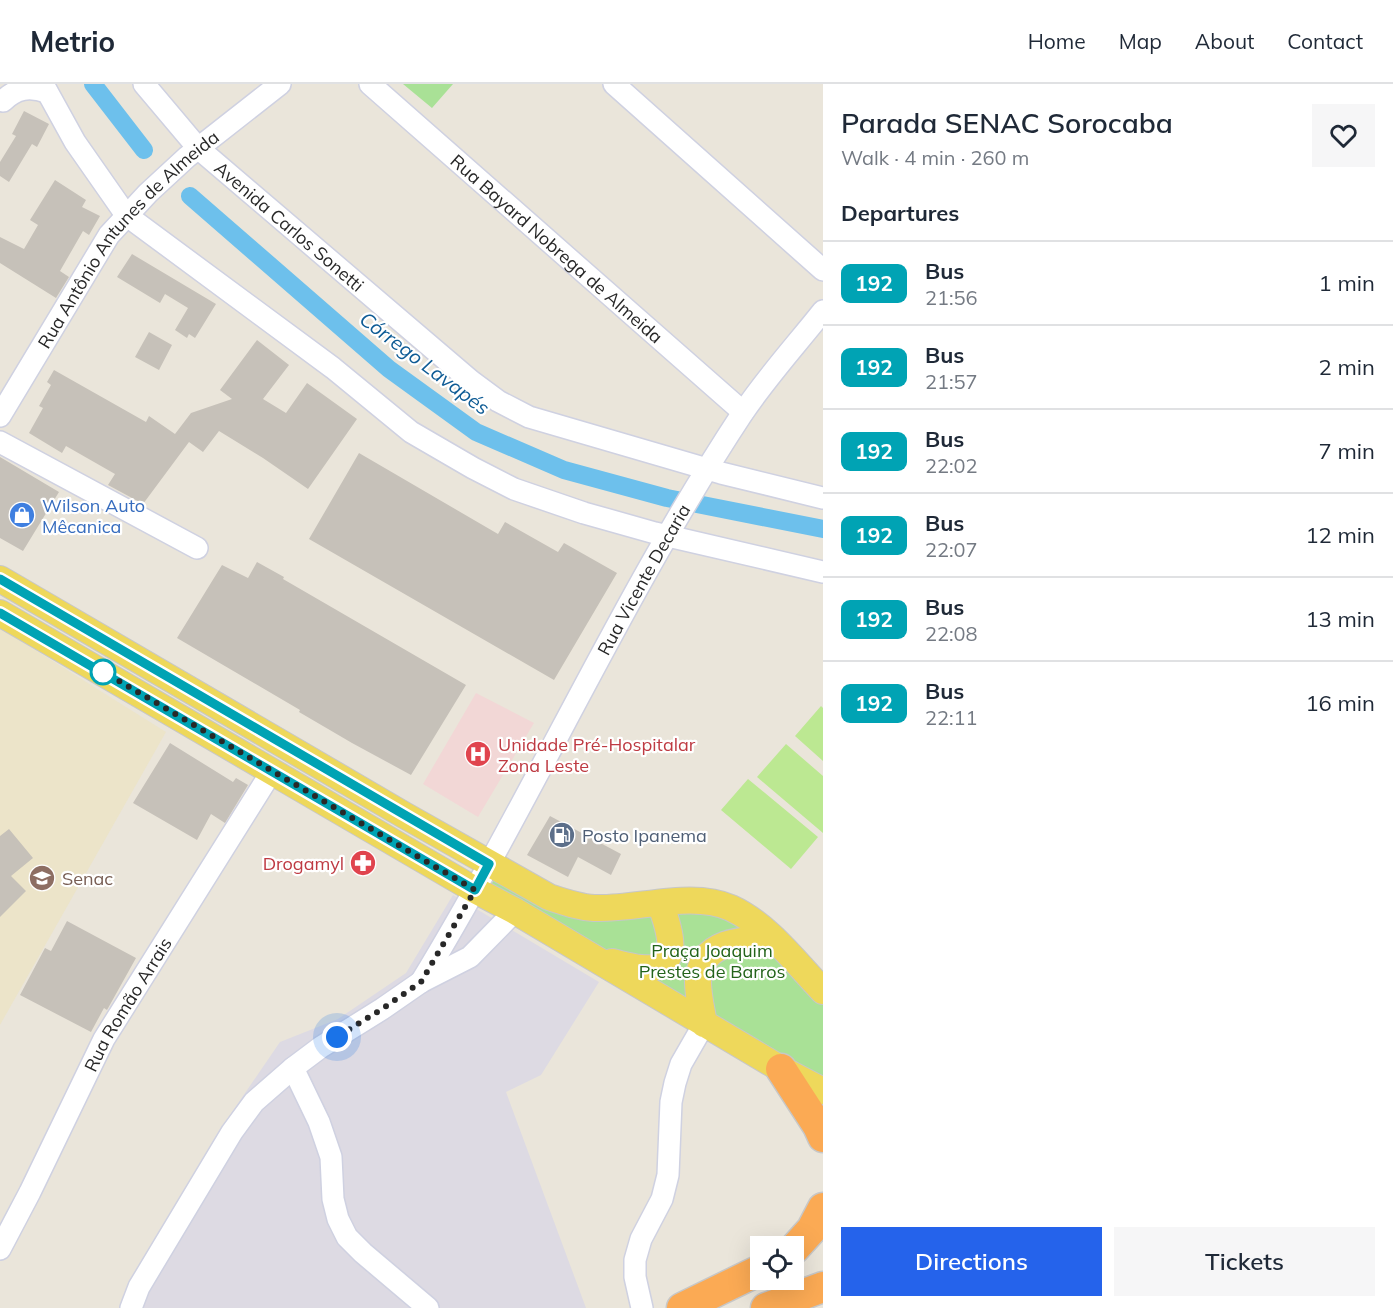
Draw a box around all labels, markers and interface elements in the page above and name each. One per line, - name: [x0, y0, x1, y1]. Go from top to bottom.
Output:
- text: Metrio: [30, 24, 115, 59]
- text: Home: [1028, 28, 1086, 54]
- text: Map: [1119, 28, 1162, 54]
- text: About: [1195, 28, 1254, 54]
- text: Contact: [1287, 28, 1363, 54]
- button: heart: [1312, 104, 1375, 167]
- text: Parada SENAC Sorocaba: [841, 105, 1173, 140]
- street label: Rua Antônio Antunes de Almeida: [32, 125, 223, 352]
- text: Walk · 4 min · 260 m: [841, 145, 1029, 170]
- street label: Rua Bayard Nobrega de Almeida: [446, 149, 668, 348]
- street label: Avenida Carlos Sonetti: [210, 156, 369, 296]
- text: Departures: [841, 199, 959, 227]
- text: Bus: [925, 257, 964, 285]
- text: 1 min: [1319, 269, 1375, 297]
- text: 192: [855, 270, 893, 296]
- text: 21:56: [925, 285, 978, 310]
- water label: Córrego Lavapés: [355, 306, 495, 420]
- text: Bus: [925, 341, 964, 369]
- text: 2 min: [1319, 353, 1375, 381]
- text: 192: [855, 354, 893, 380]
- text: 21:57: [925, 369, 978, 394]
- text: Bus: [925, 425, 964, 453]
- text: 7 min: [1319, 437, 1375, 465]
- text: 192: [855, 438, 893, 464]
- text: 22:02: [925, 453, 978, 478]
- place label: Wilson Auto Mêcanica: [42, 494, 145, 538]
- shop icon: Wilson Auto Mêcanica: [7, 500, 37, 530]
- street label: Rua Vicente Decaria: [592, 500, 695, 659]
- text: Bus: [925, 509, 964, 537]
- text: 12 min: [1305, 521, 1375, 549]
- text: 192: [855, 522, 893, 548]
- text: 22:07: [925, 537, 978, 562]
- text: Bus: [925, 593, 964, 621]
- text: 13 min: [1305, 605, 1375, 633]
- text: 192: [855, 606, 893, 632]
- text: 22:08: [925, 621, 978, 646]
- unlabelled marker: [90, 659, 116, 685]
- text: Bus: [925, 677, 964, 705]
- text: 16 min: [1305, 689, 1375, 717]
- text: 192: [855, 690, 893, 716]
- text: 22:11: [925, 705, 978, 730]
- place label: Unidade Pré-Hospitalar Zona Leste: [498, 733, 696, 777]
- hospital icon: Unidade Pré-Hospitalar Zona Leste: [463, 739, 493, 769]
- fuel station icon: Posto Ipanema: [547, 820, 577, 850]
- place label: Posto Ipanema: [582, 824, 707, 847]
- pharmacy icon: Drogamyl: [348, 848, 378, 878]
- place label: Drogamyl: [263, 852, 344, 875]
- school or university icon: Senac: [27, 863, 57, 893]
- place label: Senac: [62, 867, 113, 890]
- street label: Rua Romão Arrais: [79, 933, 176, 1075]
- park label: Praça Joaquim Prestes de Barros: [639, 939, 785, 983]
- your location: [322, 1022, 352, 1052]
- button: Directions: [841, 1227, 1102, 1296]
- button: Tickets: [1114, 1227, 1375, 1296]
- map controls: [750, 1236, 804, 1290]
- button: locate: [750, 1236, 804, 1290]

